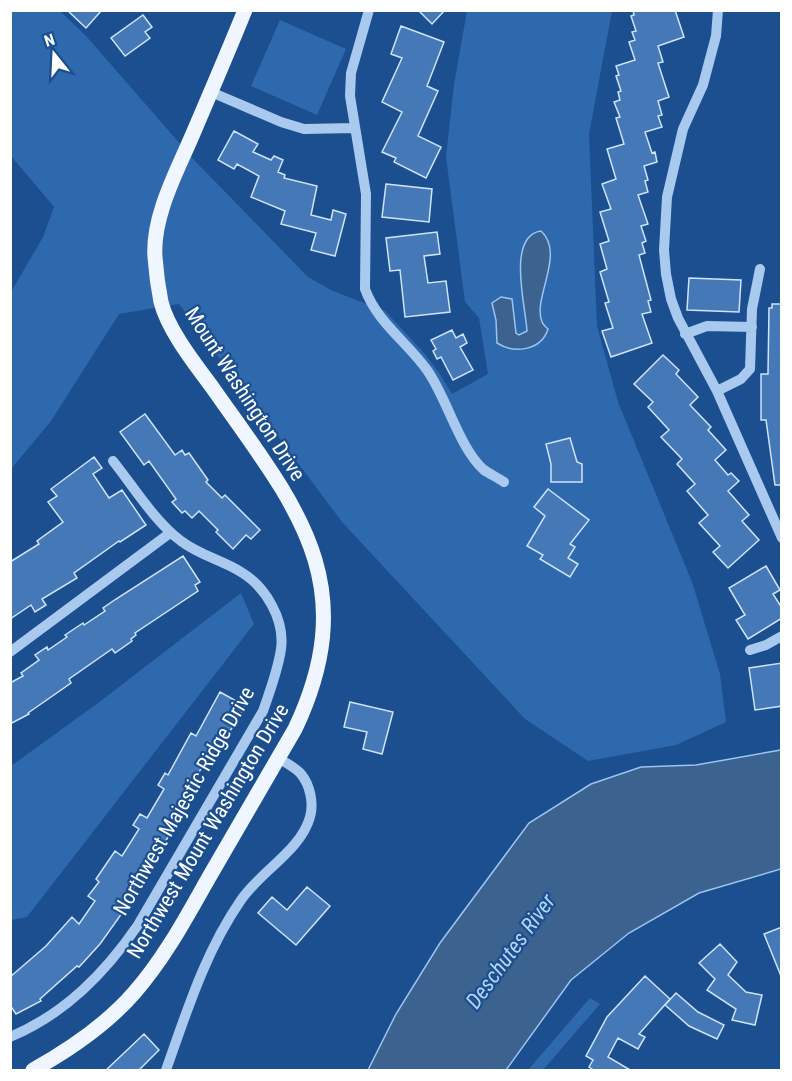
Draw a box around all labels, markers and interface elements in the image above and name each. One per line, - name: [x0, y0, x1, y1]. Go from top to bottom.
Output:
- north arrow: [24, 24, 84, 84]
- text: N: [42, 30, 57, 51]
- street label: Mount Washington Drive: [180, 303, 310, 485]
- street label: Northwest Majestic Ridge Drive: [109, 682, 259, 920]
- street label: Northwest Mount Washington Drive: [122, 699, 294, 963]
- water label: Deschutes River: [461, 889, 561, 1013]

